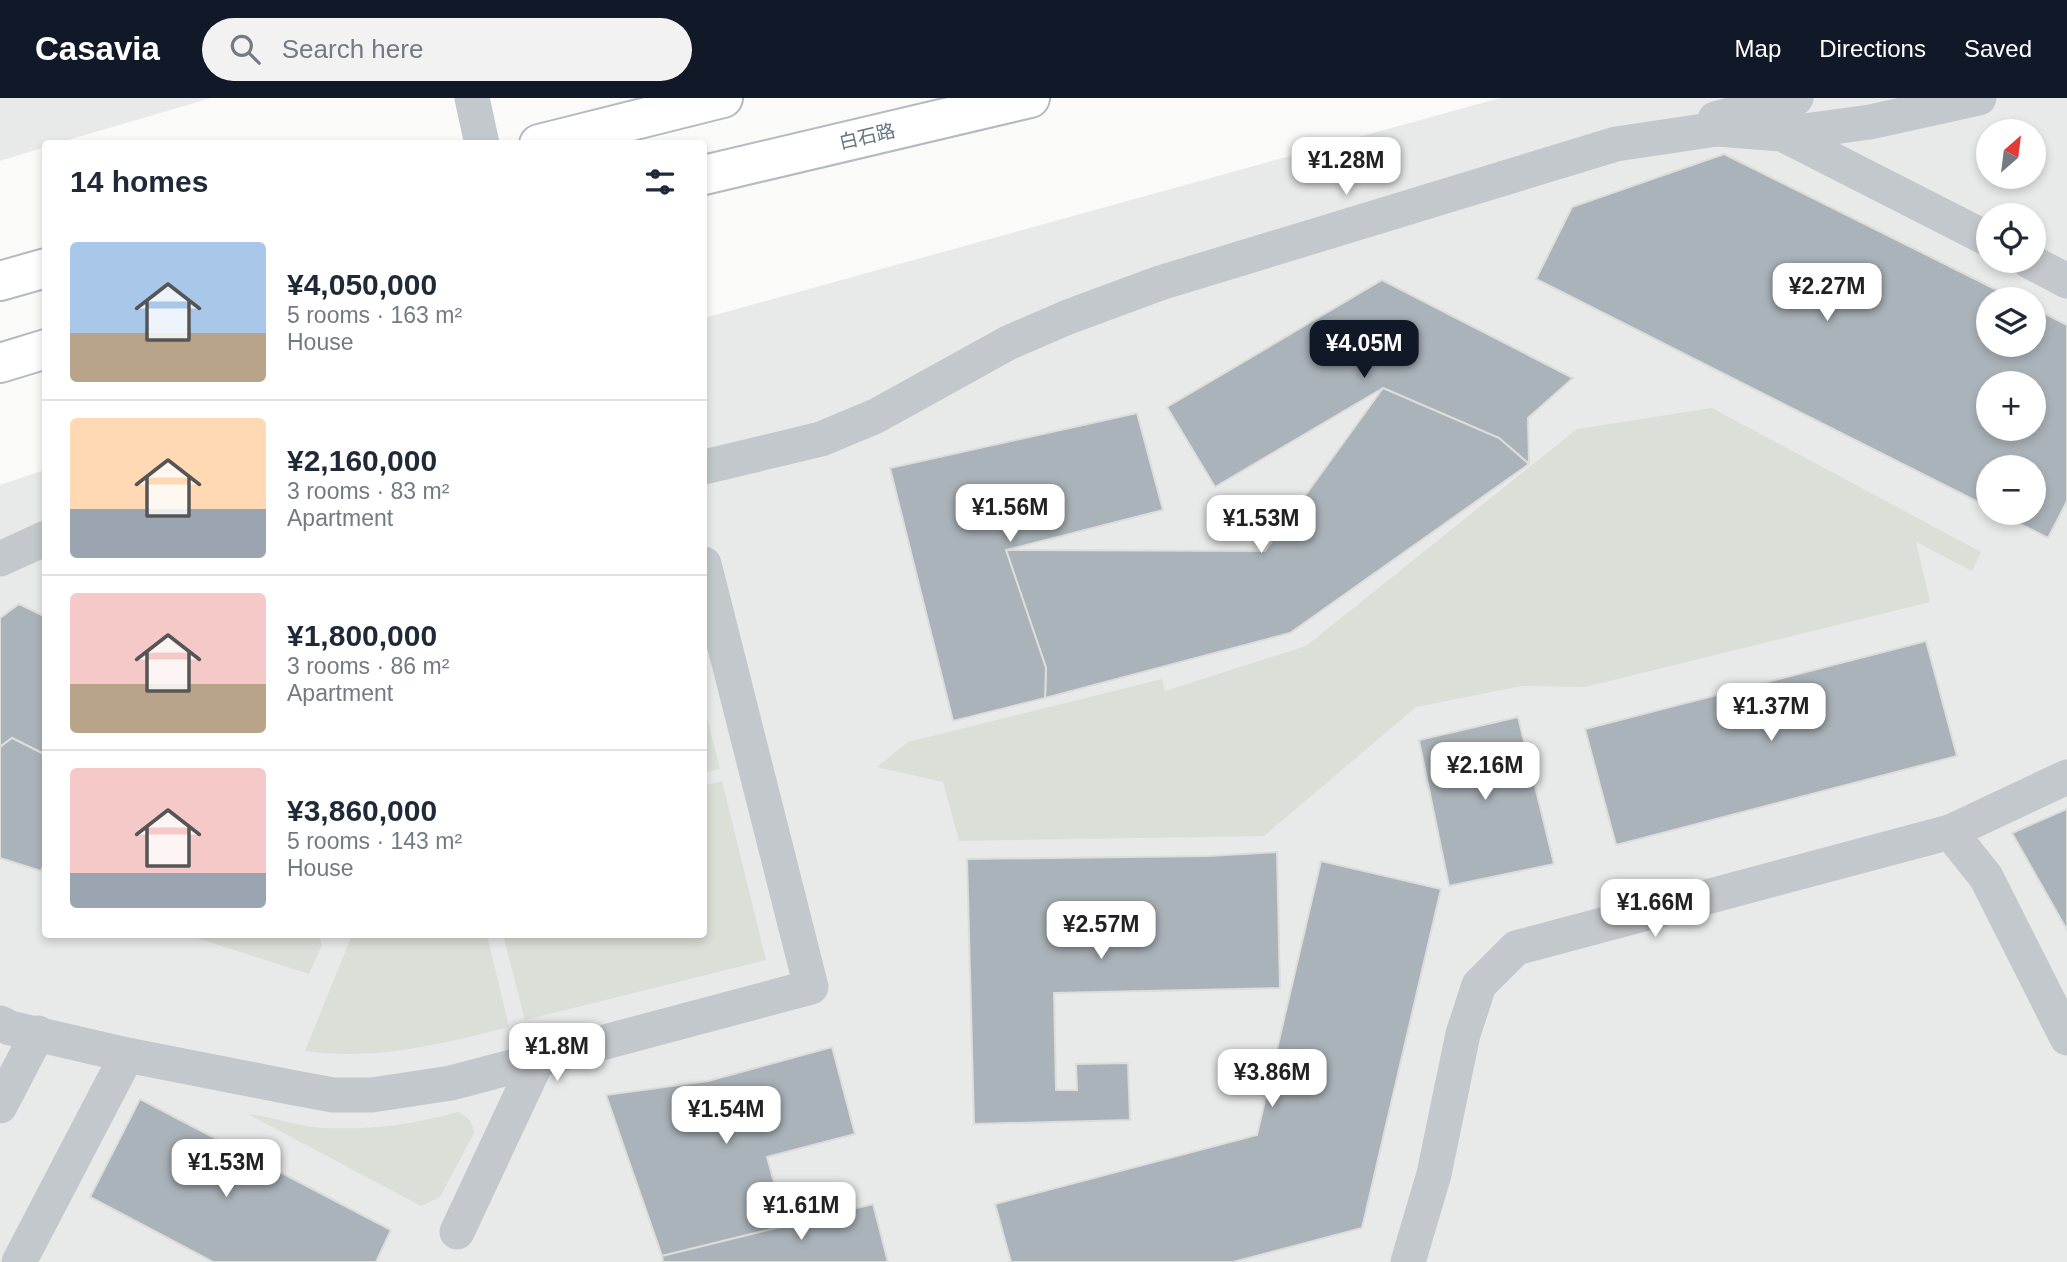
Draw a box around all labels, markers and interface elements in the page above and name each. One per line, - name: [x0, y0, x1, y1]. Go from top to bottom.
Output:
- search box: [202, 18, 692, 81]
- text: Casavia: [35, 30, 160, 67]
- icon: search: [226, 30, 264, 68]
- text: Search here: [282, 34, 423, 64]
- text: Map: [1735, 35, 1781, 62]
- text: Directions: [1819, 35, 1926, 62]
- text: Saved: [1964, 35, 2032, 62]
- north arrow: [1976, 119, 2046, 189]
- map controls: [1976, 119, 2046, 525]
- street label: 白石路: [837, 120, 897, 153]
- pin: ¥1.28M: [1289, 138, 1403, 197]
- text: ¥1.28M: [1308, 147, 1384, 173]
- icon: filters: [641, 163, 679, 201]
- text: 14 homes: [70, 165, 208, 198]
- button: locate: [1976, 203, 2046, 273]
- pin: ¥2.27M: [1770, 264, 1884, 323]
- text: ¥4,050,000: [287, 268, 437, 301]
- icon: home: [126, 270, 210, 354]
- text: ¥2.27M: [1789, 273, 1865, 299]
- button: layers: [1976, 287, 2046, 357]
- text: 5 rooms · 163 m²: [287, 302, 462, 328]
- pin: ¥4.05M: [1307, 320, 1421, 380]
- text: House: [287, 329, 353, 355]
- text: ¥4.05M: [1326, 330, 1402, 356]
- button: +: [1976, 371, 2046, 441]
- text: ¥2,160,000: [287, 444, 437, 477]
- icon: home: [126, 446, 210, 530]
- button: −: [1976, 455, 2046, 525]
- text: 3 rooms · 83 m²: [287, 478, 449, 504]
- pin: ¥1.56M: [953, 484, 1067, 544]
- text: ¥1.56M: [972, 494, 1048, 520]
- pin: ¥1.53M: [1204, 496, 1318, 555]
- text: Apartment: [287, 505, 393, 531]
- text: ¥1.53M: [1223, 505, 1299, 531]
- text: ¥1,800,000: [287, 619, 437, 652]
- icon: home: [126, 621, 210, 705]
- text: 3 rooms · 86 m²: [287, 653, 449, 679]
- text: Apartment: [287, 680, 393, 706]
- pin: ¥1.37M: [1714, 684, 1828, 743]
- text: ¥1.37M: [1733, 693, 1809, 719]
- pin: ¥2.16M: [1428, 742, 1542, 802]
- text: ¥2.16M: [1447, 752, 1523, 778]
- text: ¥3,860,000: [287, 794, 437, 827]
- icon: home: [126, 796, 210, 880]
- text: 5 rooms · 143 m²: [287, 828, 462, 854]
- text: House: [287, 855, 353, 881]
- pin: ¥1.66M: [1598, 880, 1712, 939]
- text: ¥1.66M: [1617, 889, 1693, 915]
- pin: ¥2.57M: [1044, 902, 1158, 961]
- text: ¥2.57M: [1063, 911, 1139, 937]
- pin: ¥1.8M: [508, 1024, 606, 1083]
- text: ¥1.8M: [525, 1033, 589, 1059]
- pin: ¥3.86M: [1215, 1049, 1329, 1109]
- text: ¥3.86M: [1234, 1059, 1310, 1085]
- pin: ¥1.54M: [669, 1086, 783, 1146]
- text: ¥1.54M: [688, 1096, 764, 1122]
- pin: ¥1.53M: [169, 1140, 283, 1199]
- text: ¥1.53M: [188, 1149, 264, 1175]
- pin: ¥1.61M: [744, 1182, 858, 1242]
- text: ¥1.61M: [763, 1192, 839, 1218]

